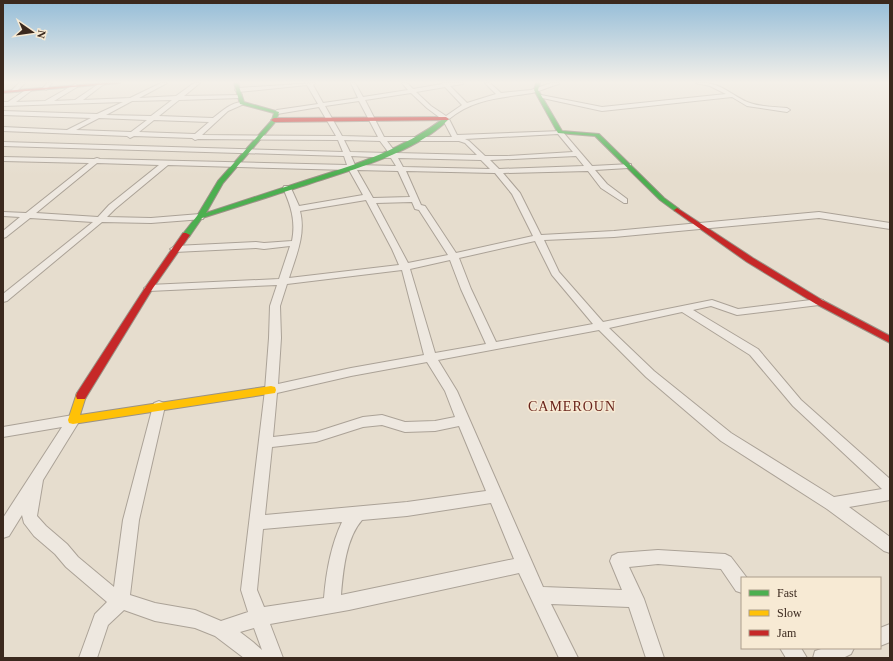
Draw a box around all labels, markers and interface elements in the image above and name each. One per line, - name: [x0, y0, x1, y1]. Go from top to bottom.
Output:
- north arrow: [12, 12, 52, 52]
- text: N: [35, 29, 48, 40]
- district label: CAMEROUN: [528, 399, 616, 414]
- legend: [741, 577, 881, 649]
- text: Fast: [777, 586, 798, 600]
- text: Slow: [777, 606, 802, 620]
- text: Jam: [777, 626, 797, 640]

